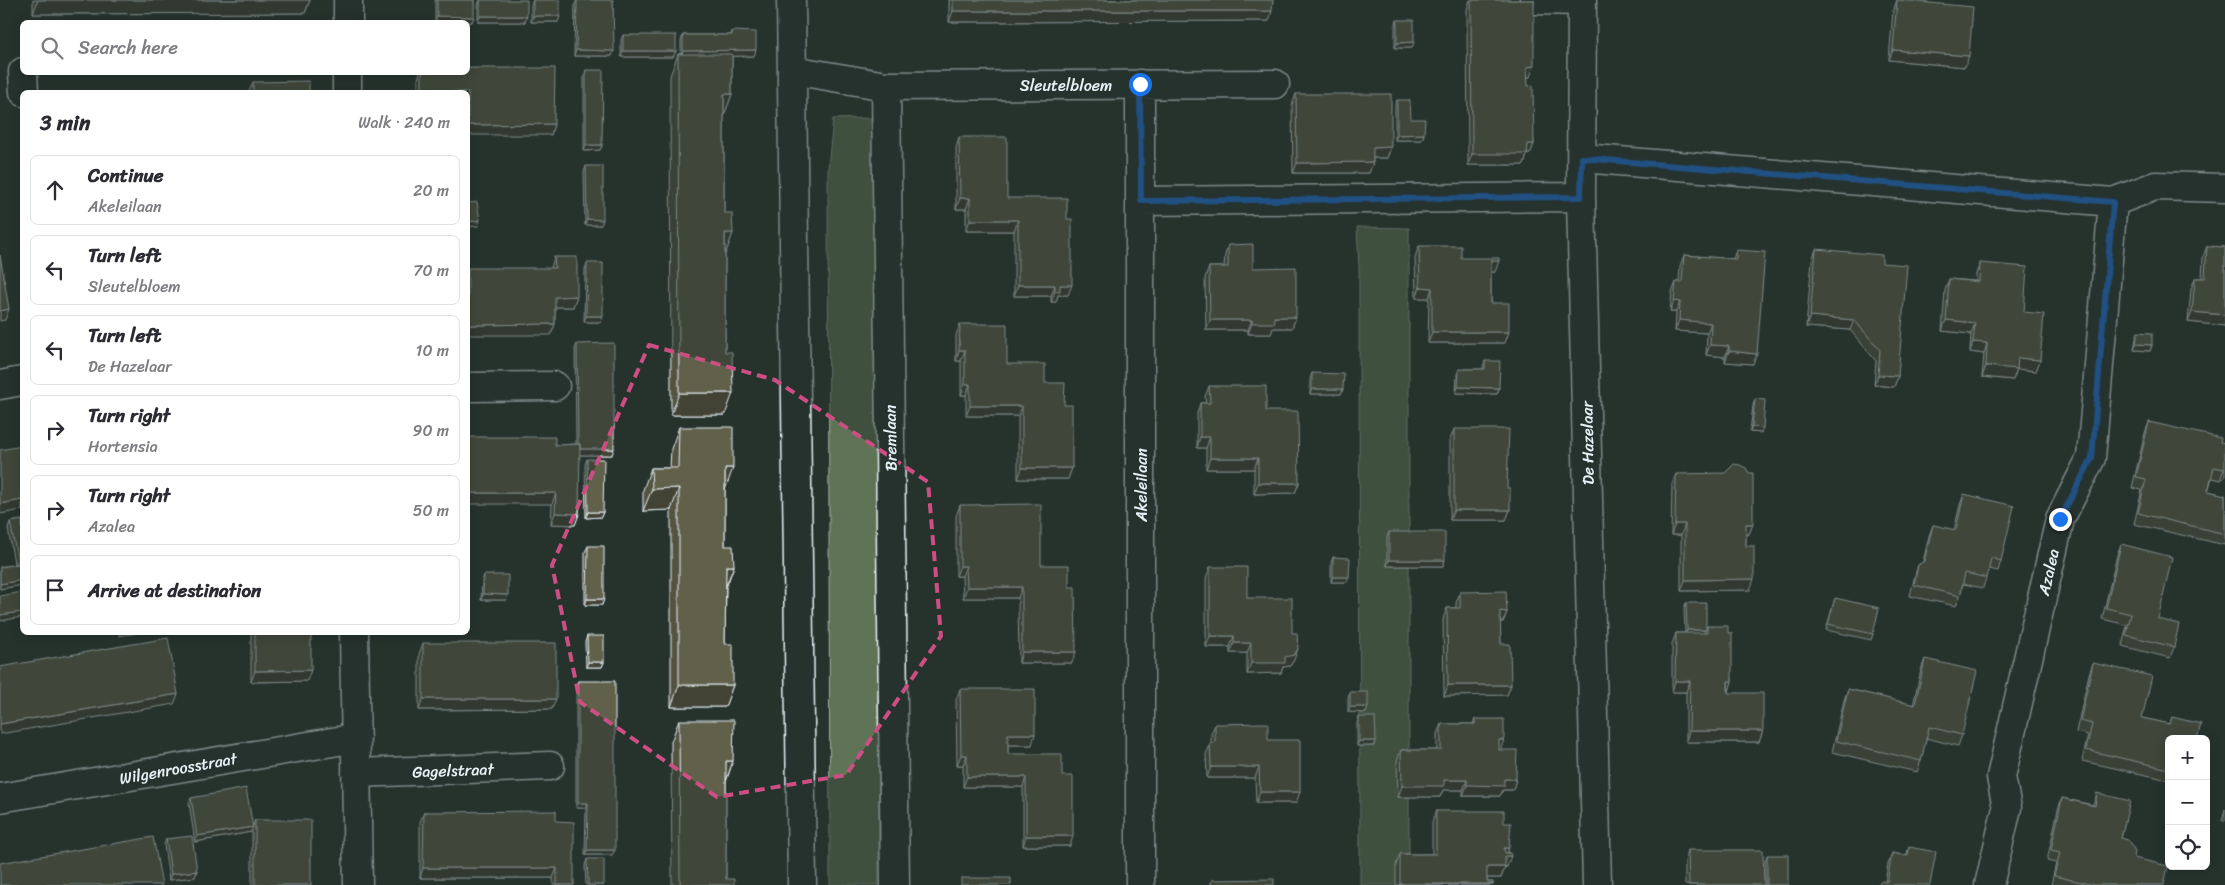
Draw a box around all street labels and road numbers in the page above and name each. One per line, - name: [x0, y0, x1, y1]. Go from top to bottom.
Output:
- street label: Sleutelbloem: [1020, 71, 1112, 100]
- street label: De Hazelaar: [1572, 399, 1603, 485]
- street label: Bremlaan: [875, 404, 906, 471]
- street label: Akeleilaan: [1127, 448, 1156, 523]
- street label: Azalea: [2029, 546, 2068, 599]
- street label: Wilgenroosstraat: [117, 744, 240, 793]
- street label: Gagelstraat: [412, 755, 495, 786]

